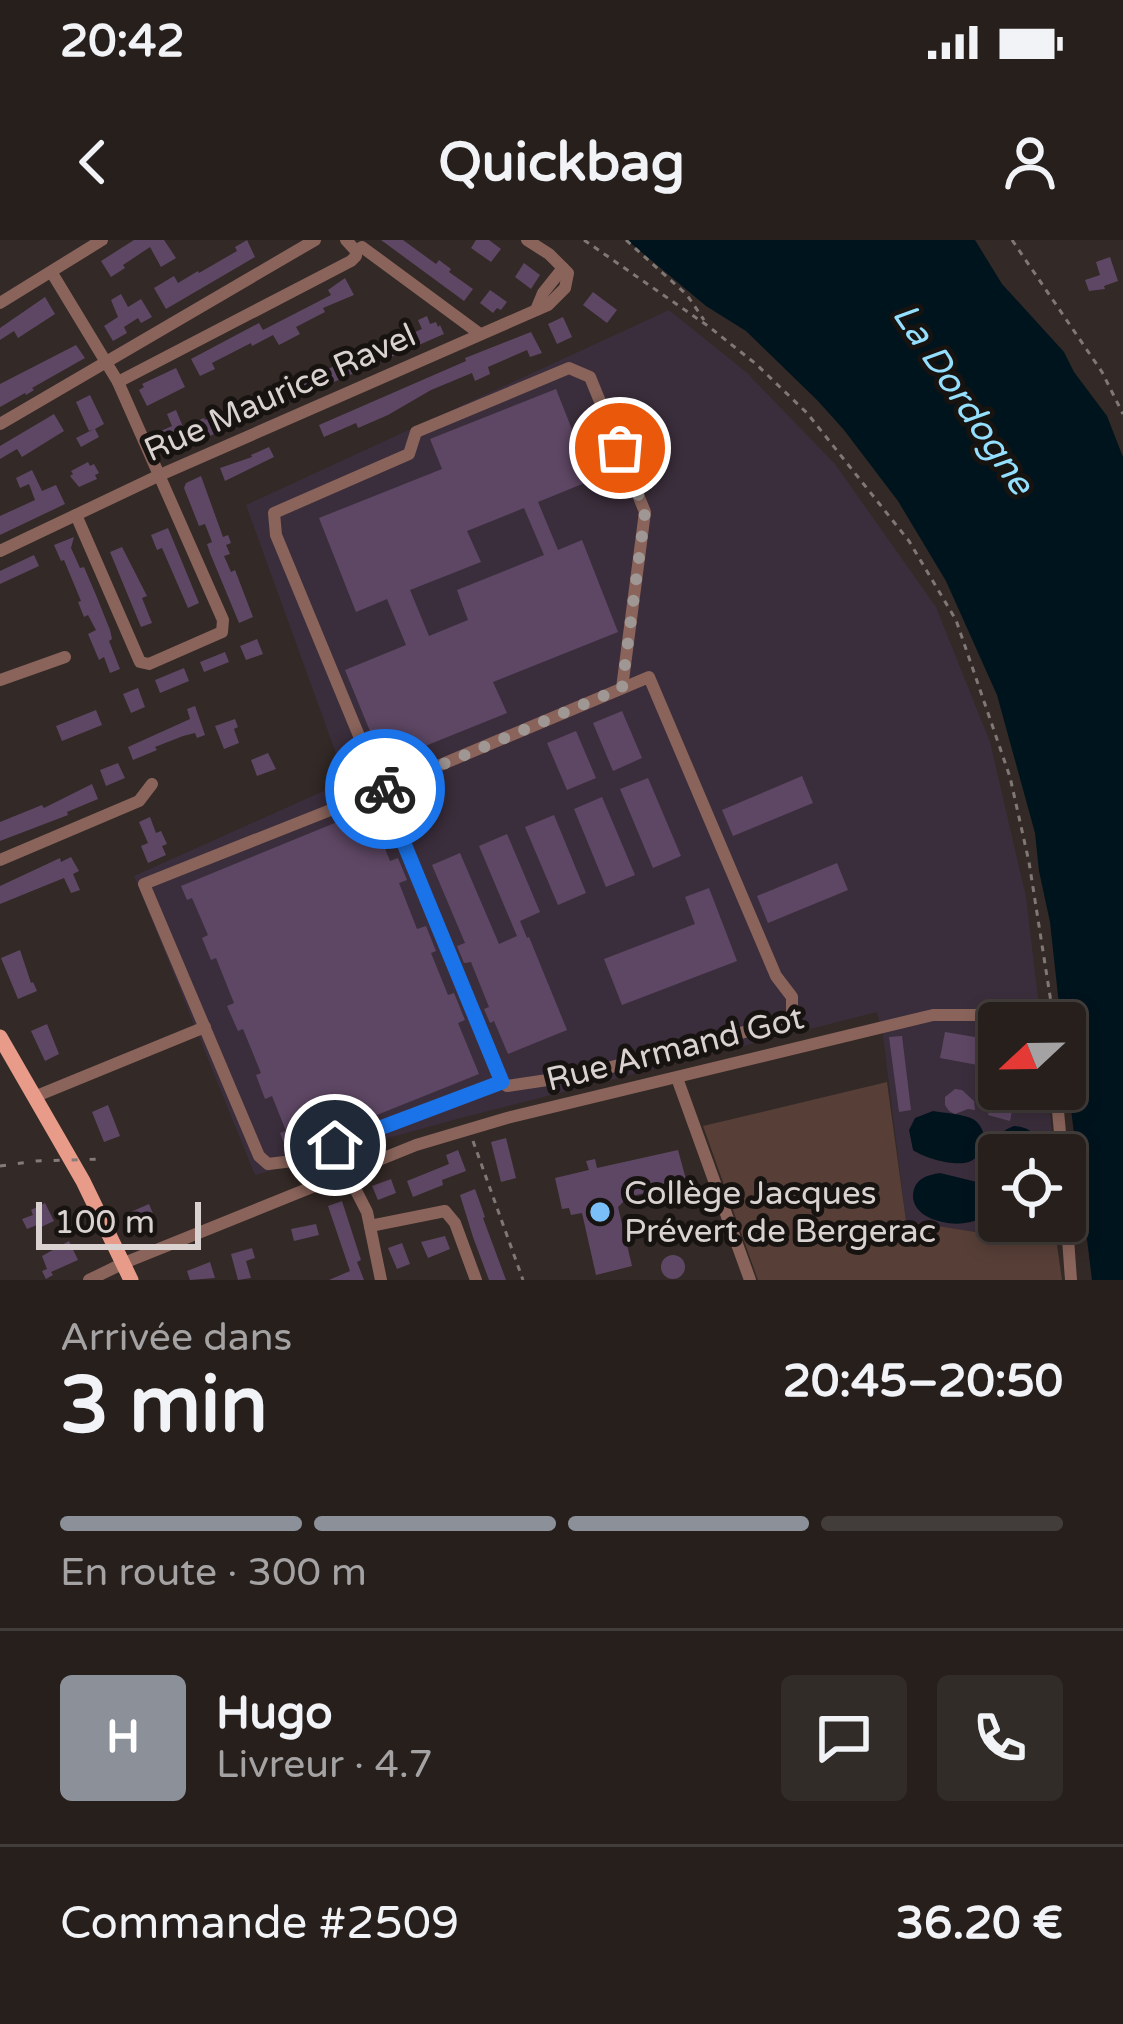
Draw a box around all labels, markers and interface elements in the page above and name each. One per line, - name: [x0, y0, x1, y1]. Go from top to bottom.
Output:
- text: 20:42: [60, 15, 185, 69]
- icon: back: [60, 129, 126, 195]
- icon: person: [997, 129, 1063, 195]
- text: Quickbag: [438, 130, 685, 195]
- water label: La Dordogne: [883, 295, 1044, 504]
- street label: Rue Maurice Ravel: [138, 316, 422, 470]
- pin: [569, 397, 671, 499]
- icon: bag: [587, 415, 653, 481]
- courier: [325, 729, 445, 849]
- icon: bike: [352, 756, 418, 822]
- street label: Rue Armand Got: [542, 998, 808, 1100]
- north arrow: [978, 1002, 1086, 1110]
- map controls: [978, 1002, 1086, 1242]
- pin: [284, 1094, 386, 1196]
- icon: home: [302, 1112, 368, 1178]
- button: locate: [978, 1134, 1086, 1242]
- place label: Collège Jacques Prévert de Bergerac: [624, 1174, 936, 1251]
- scale bar: [36, 1196, 201, 1249]
- marker: Collège Jacques Prévert de Bergerac: [587, 1199, 613, 1225]
- text: 100 m: [54, 1203, 155, 1242]
- text: Arrivée dans: [60, 1314, 292, 1361]
- text: 20:45–20:50: [783, 1355, 1063, 1409]
- text: 3 min: [60, 1359, 268, 1453]
- text: En route · 300 m: [60, 1549, 367, 1596]
- button: chat: [781, 1675, 907, 1801]
- button: phone: [937, 1675, 1063, 1801]
- text: Hugo: [216, 1687, 333, 1741]
- text: H: [106, 1711, 140, 1765]
- text: Livreur · 4.7: [216, 1741, 433, 1788]
- text: Commande #2509: [60, 1897, 459, 1951]
- text: 36.20 €: [896, 1897, 1063, 1951]

